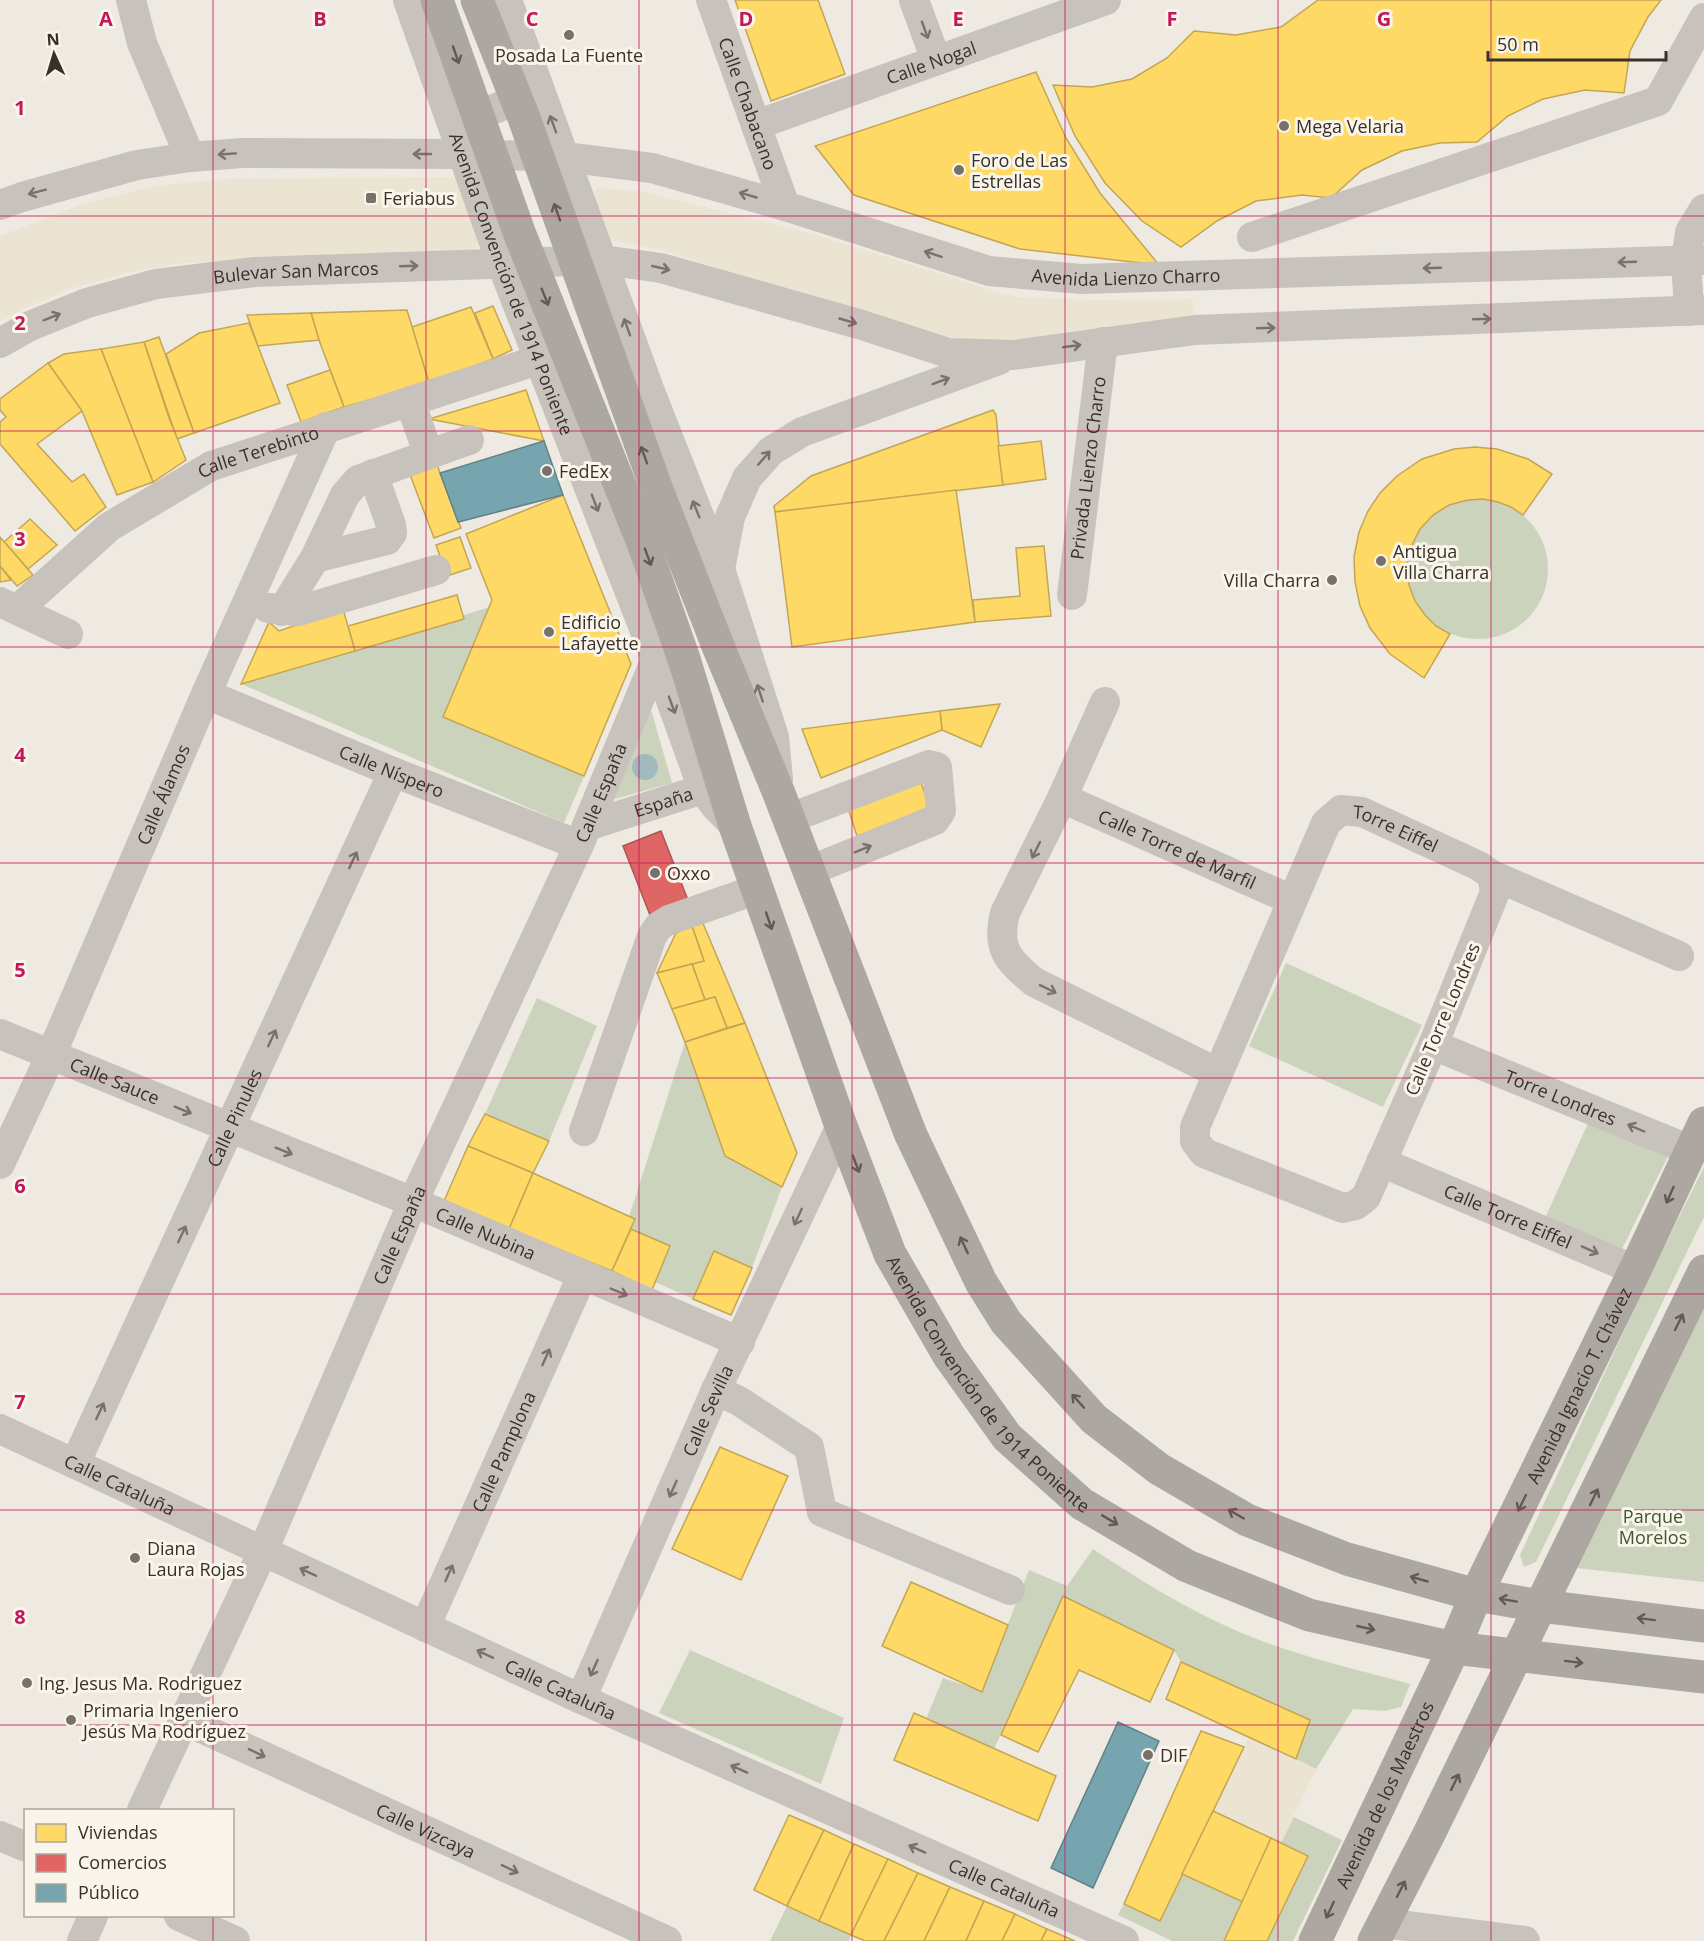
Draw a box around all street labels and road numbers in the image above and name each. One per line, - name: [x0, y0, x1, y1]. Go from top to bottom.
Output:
- street label: Calle Chabacano: [713, 34, 783, 173]
- street label: Calle Nogal: [883, 35, 979, 90]
- street label: Avenida Convención de 1914 Poniente: [444, 129, 579, 438]
- street label: Bulevar San Marcos: [212, 256, 379, 289]
- street label: Avenida Lienzo Charro: [1031, 263, 1221, 291]
- street label: Privada Lienzo Charro: [1064, 375, 1111, 561]
- street label: Calle Terebinto: [193, 420, 322, 484]
- street label: Calle Níspero: [336, 739, 448, 803]
- street label: Calle España: [569, 739, 632, 846]
- street label: Calle Álamos: [131, 740, 195, 848]
- street label: España: [631, 781, 696, 822]
- street label: Torre Eiffel: [1352, 799, 1442, 858]
- street label: Calle Torre de Marfil: [1095, 804, 1260, 895]
- street label: Calle Torre Londres: [1399, 939, 1485, 1099]
- street label: Calle Sauce: [66, 1052, 163, 1110]
- street label: Torre Londres: [1501, 1064, 1620, 1131]
- street label: Calle Pinules: [201, 1065, 267, 1171]
- street label: Calle Torre Eiffel: [1440, 1178, 1576, 1254]
- street label: Calle España: [367, 1181, 431, 1288]
- street label: Calle Nubina: [432, 1201, 539, 1265]
- street label: Avenida Convención de 1914 Poniente: [881, 1251, 1094, 1518]
- street label: Avenida Ignacio T. Chávez: [1520, 1283, 1637, 1488]
- street label: Calle Sevilla: [677, 1361, 738, 1460]
- street label: Calle Pamplona: [466, 1387, 541, 1516]
- street label: Calle Cataluña: [60, 1449, 179, 1521]
- street label: Calle Cataluña: [501, 1653, 620, 1725]
- street label: Avenida de los Maestros: [1330, 1697, 1439, 1892]
- street label: Calle Vizcaya: [372, 1798, 479, 1864]
- street label: Calle Cataluña: [945, 1852, 1064, 1923]

